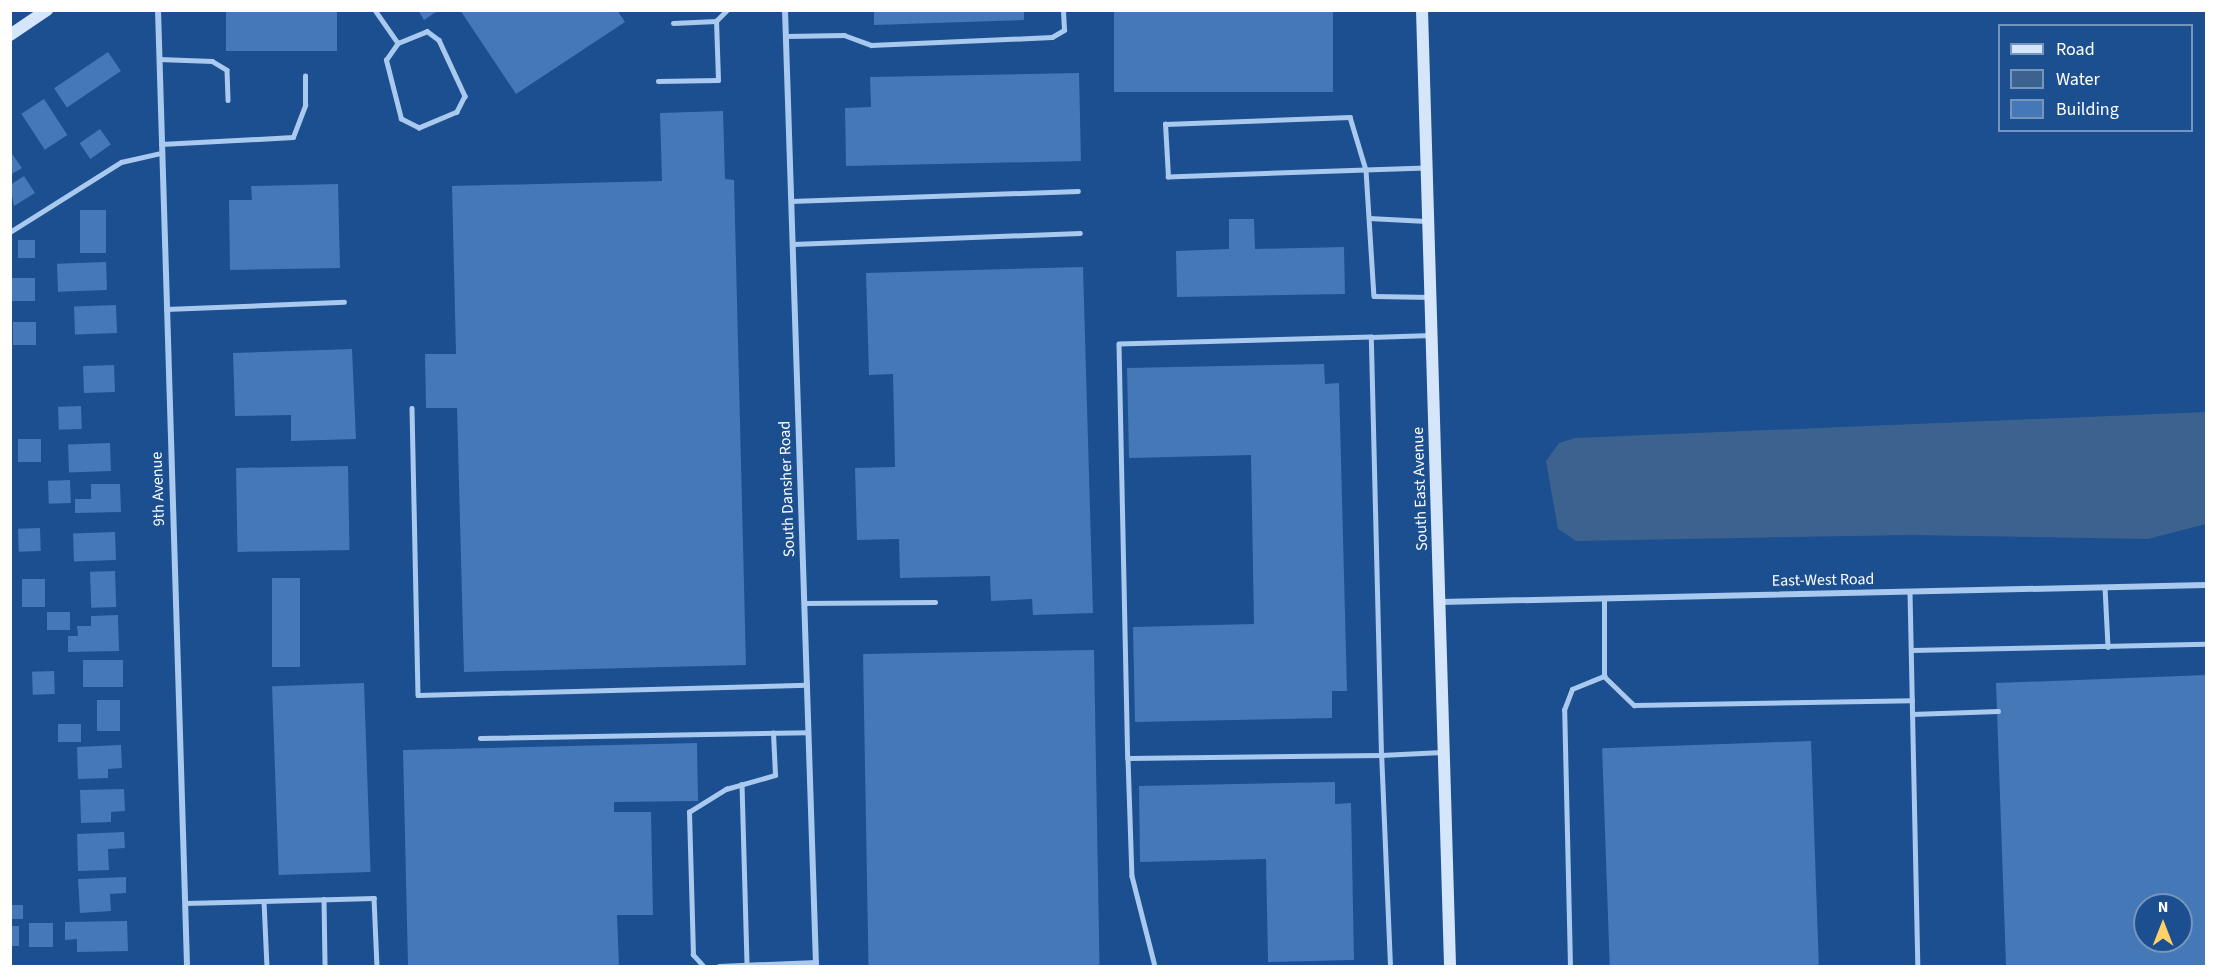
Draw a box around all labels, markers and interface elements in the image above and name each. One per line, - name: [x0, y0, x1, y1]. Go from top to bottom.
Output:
- legend: [1998, 24, 2193, 132]
- text: Road: [2056, 37, 2095, 62]
- text: Water: [2056, 67, 2100, 92]
- text: Building: [2056, 97, 2119, 122]
- street label: South Dansher Road: [775, 421, 799, 557]
- street label: South East Avenue: [1408, 427, 1432, 551]
- street label: 9th Avenue: [147, 451, 169, 527]
- street label: East-West Road: [1772, 570, 1874, 590]
- north arrow: [2133, 893, 2193, 953]
- text: N: [2158, 896, 2168, 918]

